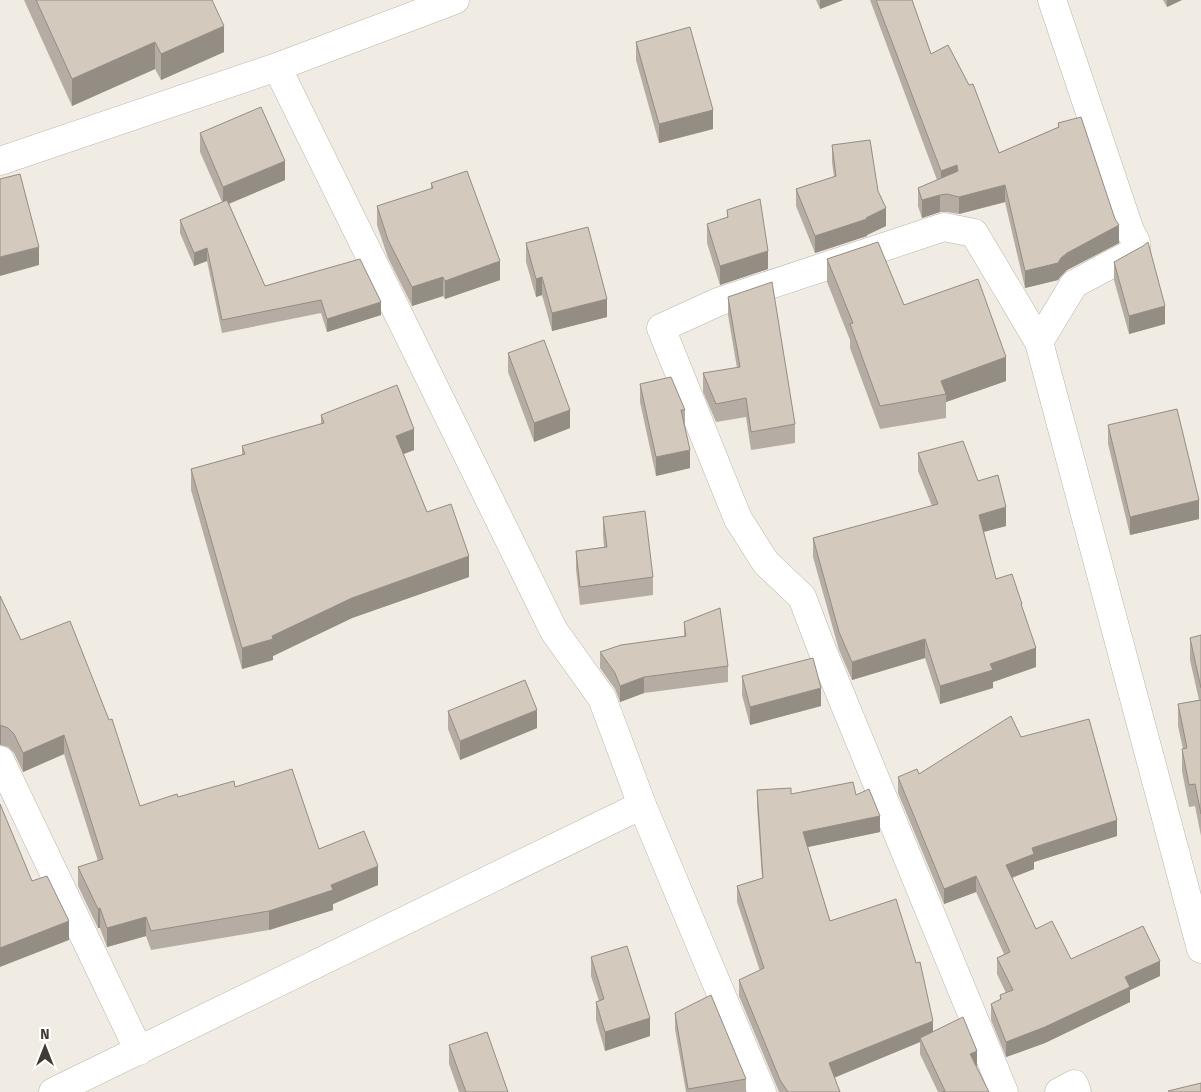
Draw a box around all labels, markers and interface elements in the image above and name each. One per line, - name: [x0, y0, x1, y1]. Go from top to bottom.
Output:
- north arrow: [20, 1022, 70, 1072]
- text: N: [40, 1026, 50, 1043]

